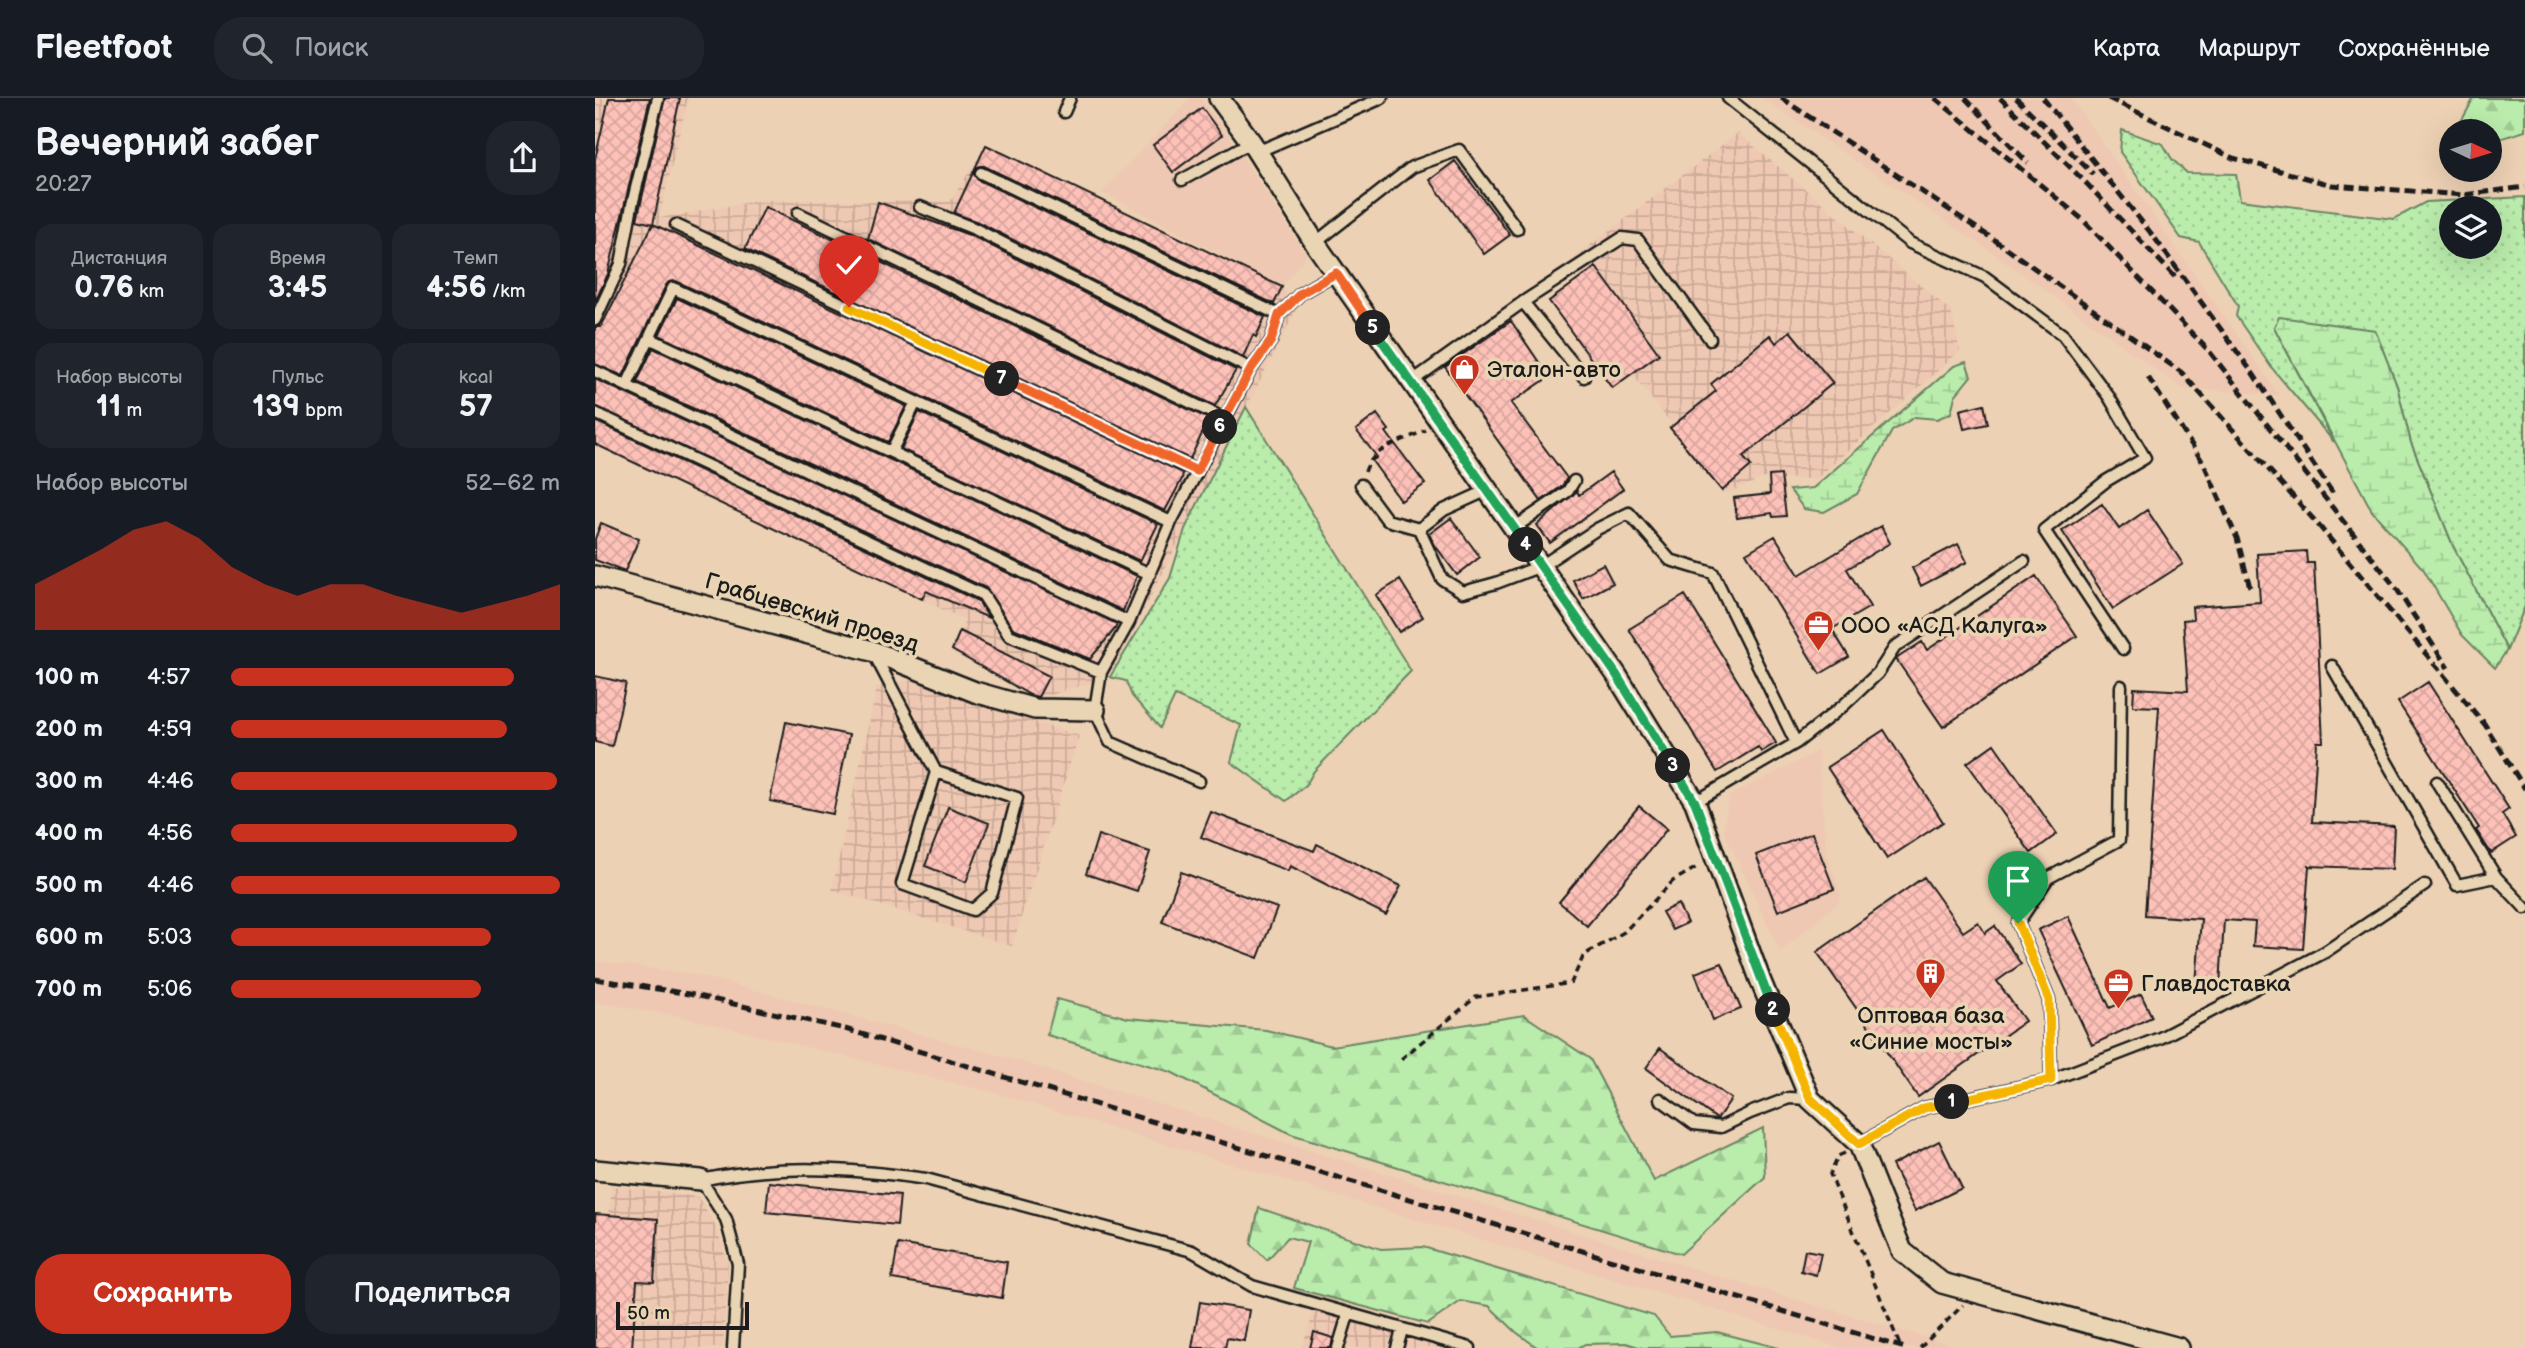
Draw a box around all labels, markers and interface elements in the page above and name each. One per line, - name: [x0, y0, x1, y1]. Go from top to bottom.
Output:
- search box: [214, 17, 704, 80]
- text: Fleetfoot: [35, 28, 172, 68]
- icon: search: [238, 29, 276, 67]
- text: Поиск: [294, 33, 368, 64]
- text: Карта: [2093, 34, 2160, 63]
- text: Маршрут: [2198, 34, 2300, 63]
- text: Сохранённые: [2338, 34, 2490, 63]
- north arrow: [2439, 119, 2503, 182]
- map controls: [2439, 119, 2502, 259]
- text: Вечерний забег: [35, 121, 319, 166]
- button: share: [486, 121, 560, 195]
- text: 20:27: [35, 170, 92, 198]
- button: layers: [2439, 196, 2502, 259]
- pin: [819, 235, 879, 307]
- icon: check: [830, 246, 868, 284]
- text: Дистанция: [71, 247, 167, 270]
- text: Время: [269, 247, 326, 270]
- text: Темп: [453, 247, 498, 270]
- text: 0.76: [74, 270, 134, 306]
- text: 3:45: [268, 270, 327, 306]
- text: 4:56: [426, 270, 487, 306]
- text: km: [134, 280, 164, 303]
- text: /km: [487, 280, 525, 303]
- pin: 5: [1355, 310, 1391, 345]
- text: 5: [1367, 316, 1378, 339]
- shop icon: Эталон-авто: [1447, 352, 1481, 396]
- place label: Эталон-авто: [1487, 356, 1621, 384]
- pin: 7: [985, 362, 1019, 396]
- text: Набор высоты: [56, 366, 182, 389]
- text: Пульс: [271, 366, 324, 389]
- text: kcal: [459, 366, 493, 389]
- text: 7: [996, 367, 1007, 390]
- text: 11: [96, 389, 121, 425]
- text: 139: [252, 389, 300, 425]
- text: 57: [459, 389, 493, 425]
- text: m: [121, 399, 142, 422]
- text: bpm: [300, 399, 343, 422]
- pin: 6: [1203, 410, 1237, 444]
- text: 6: [1214, 415, 1225, 438]
- text: Набор высоты: [35, 469, 188, 497]
- text: 52–62 m: [465, 469, 560, 497]
- pin: 4: [1509, 528, 1543, 562]
- text: 4: [1520, 533, 1531, 556]
- street label: Грабцевский проезд: [701, 567, 922, 659]
- office icon: ООО «АСД Калуга»: [1801, 608, 1835, 652]
- place label: ООО «АСД Калуга»: [1841, 612, 2048, 640]
- text: 100 m: [35, 663, 99, 691]
- text: 4:57: [147, 663, 190, 691]
- text: 200 m: [35, 715, 103, 743]
- text: 4:59: [147, 715, 192, 743]
- pin: 3: [1655, 748, 1691, 784]
- text: 3: [1667, 754, 1678, 777]
- text: 300 m: [35, 767, 103, 795]
- text: 4:46: [147, 767, 194, 795]
- text: 400 m: [35, 819, 103, 847]
- text: 4:56: [147, 819, 193, 847]
- pin: [1988, 851, 2048, 923]
- icon: arrive: [1999, 862, 2037, 900]
- text: 500 m: [35, 871, 103, 899]
- text: 4:46: [147, 871, 194, 899]
- text: 600 m: [35, 923, 103, 951]
- text: 5:03: [147, 923, 193, 951]
- building icon: Оптовая база «Синие мосты»: [1914, 957, 1948, 1001]
- office icon: Главдоставка: [2101, 966, 2135, 1010]
- place label: Главдоставка: [2141, 970, 2291, 998]
- text: 700 m: [35, 975, 102, 1003]
- text: 5:06: [147, 975, 192, 1003]
- pin: 2: [1755, 992, 1791, 1028]
- text: 2: [1767, 998, 1778, 1021]
- place label: Оптовая база «Синие мосты»: [1849, 1002, 2013, 1056]
- pin: 1: [1935, 1084, 1969, 1119]
- text: 1: [1948, 1090, 1956, 1113]
- button: Сохранить: [35, 1254, 291, 1334]
- button: Поделиться: [305, 1254, 560, 1334]
- scale bar: [616, 1299, 749, 1331]
- text: 50 m: [627, 1302, 670, 1325]

